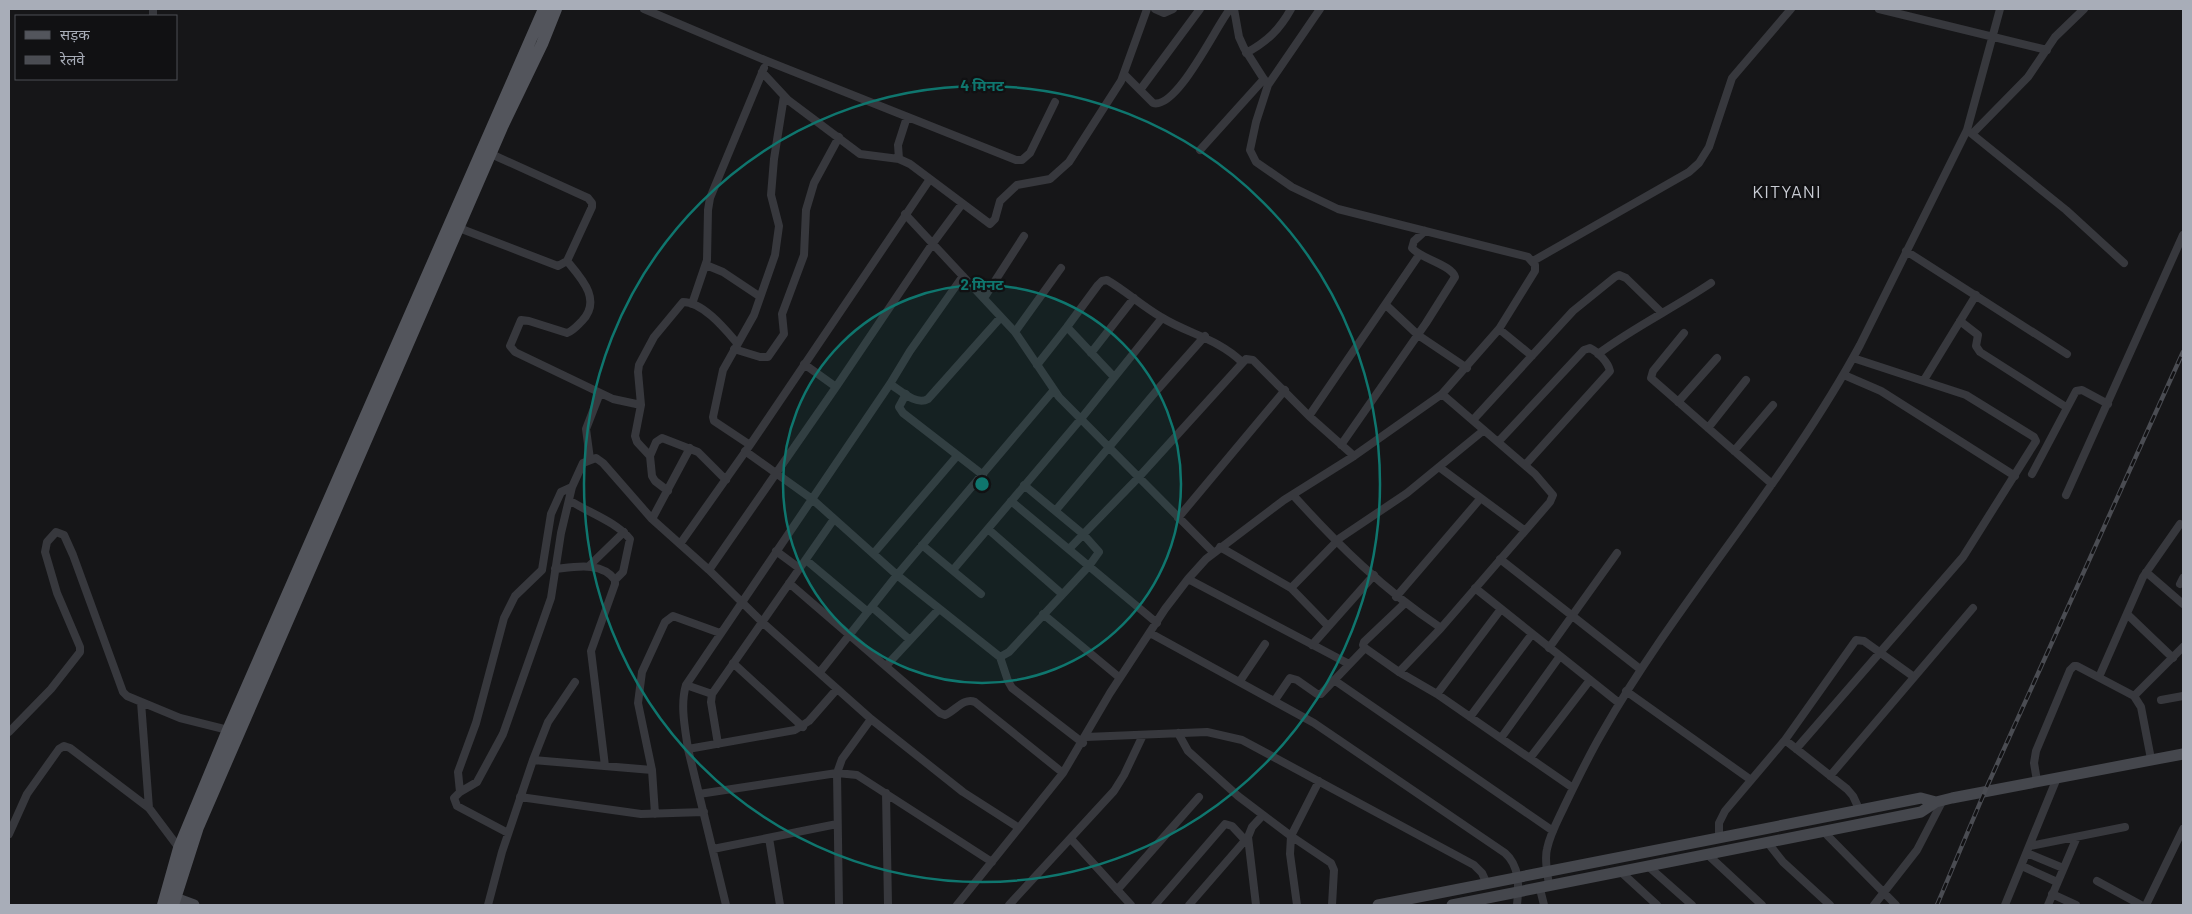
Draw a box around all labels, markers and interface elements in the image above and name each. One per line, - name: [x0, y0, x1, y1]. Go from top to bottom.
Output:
- legend: [15, 15, 178, 80]
- text: सड़क: [60, 25, 90, 43]
- text: रेलवे: [59, 50, 85, 68]
- text: 4 मिनट: [960, 76, 1005, 94]
- district label: KITYANI: [1752, 180, 1822, 202]
- text: 2 मिनट: [961, 275, 1004, 293]
- centre of rings: [973, 475, 991, 493]

